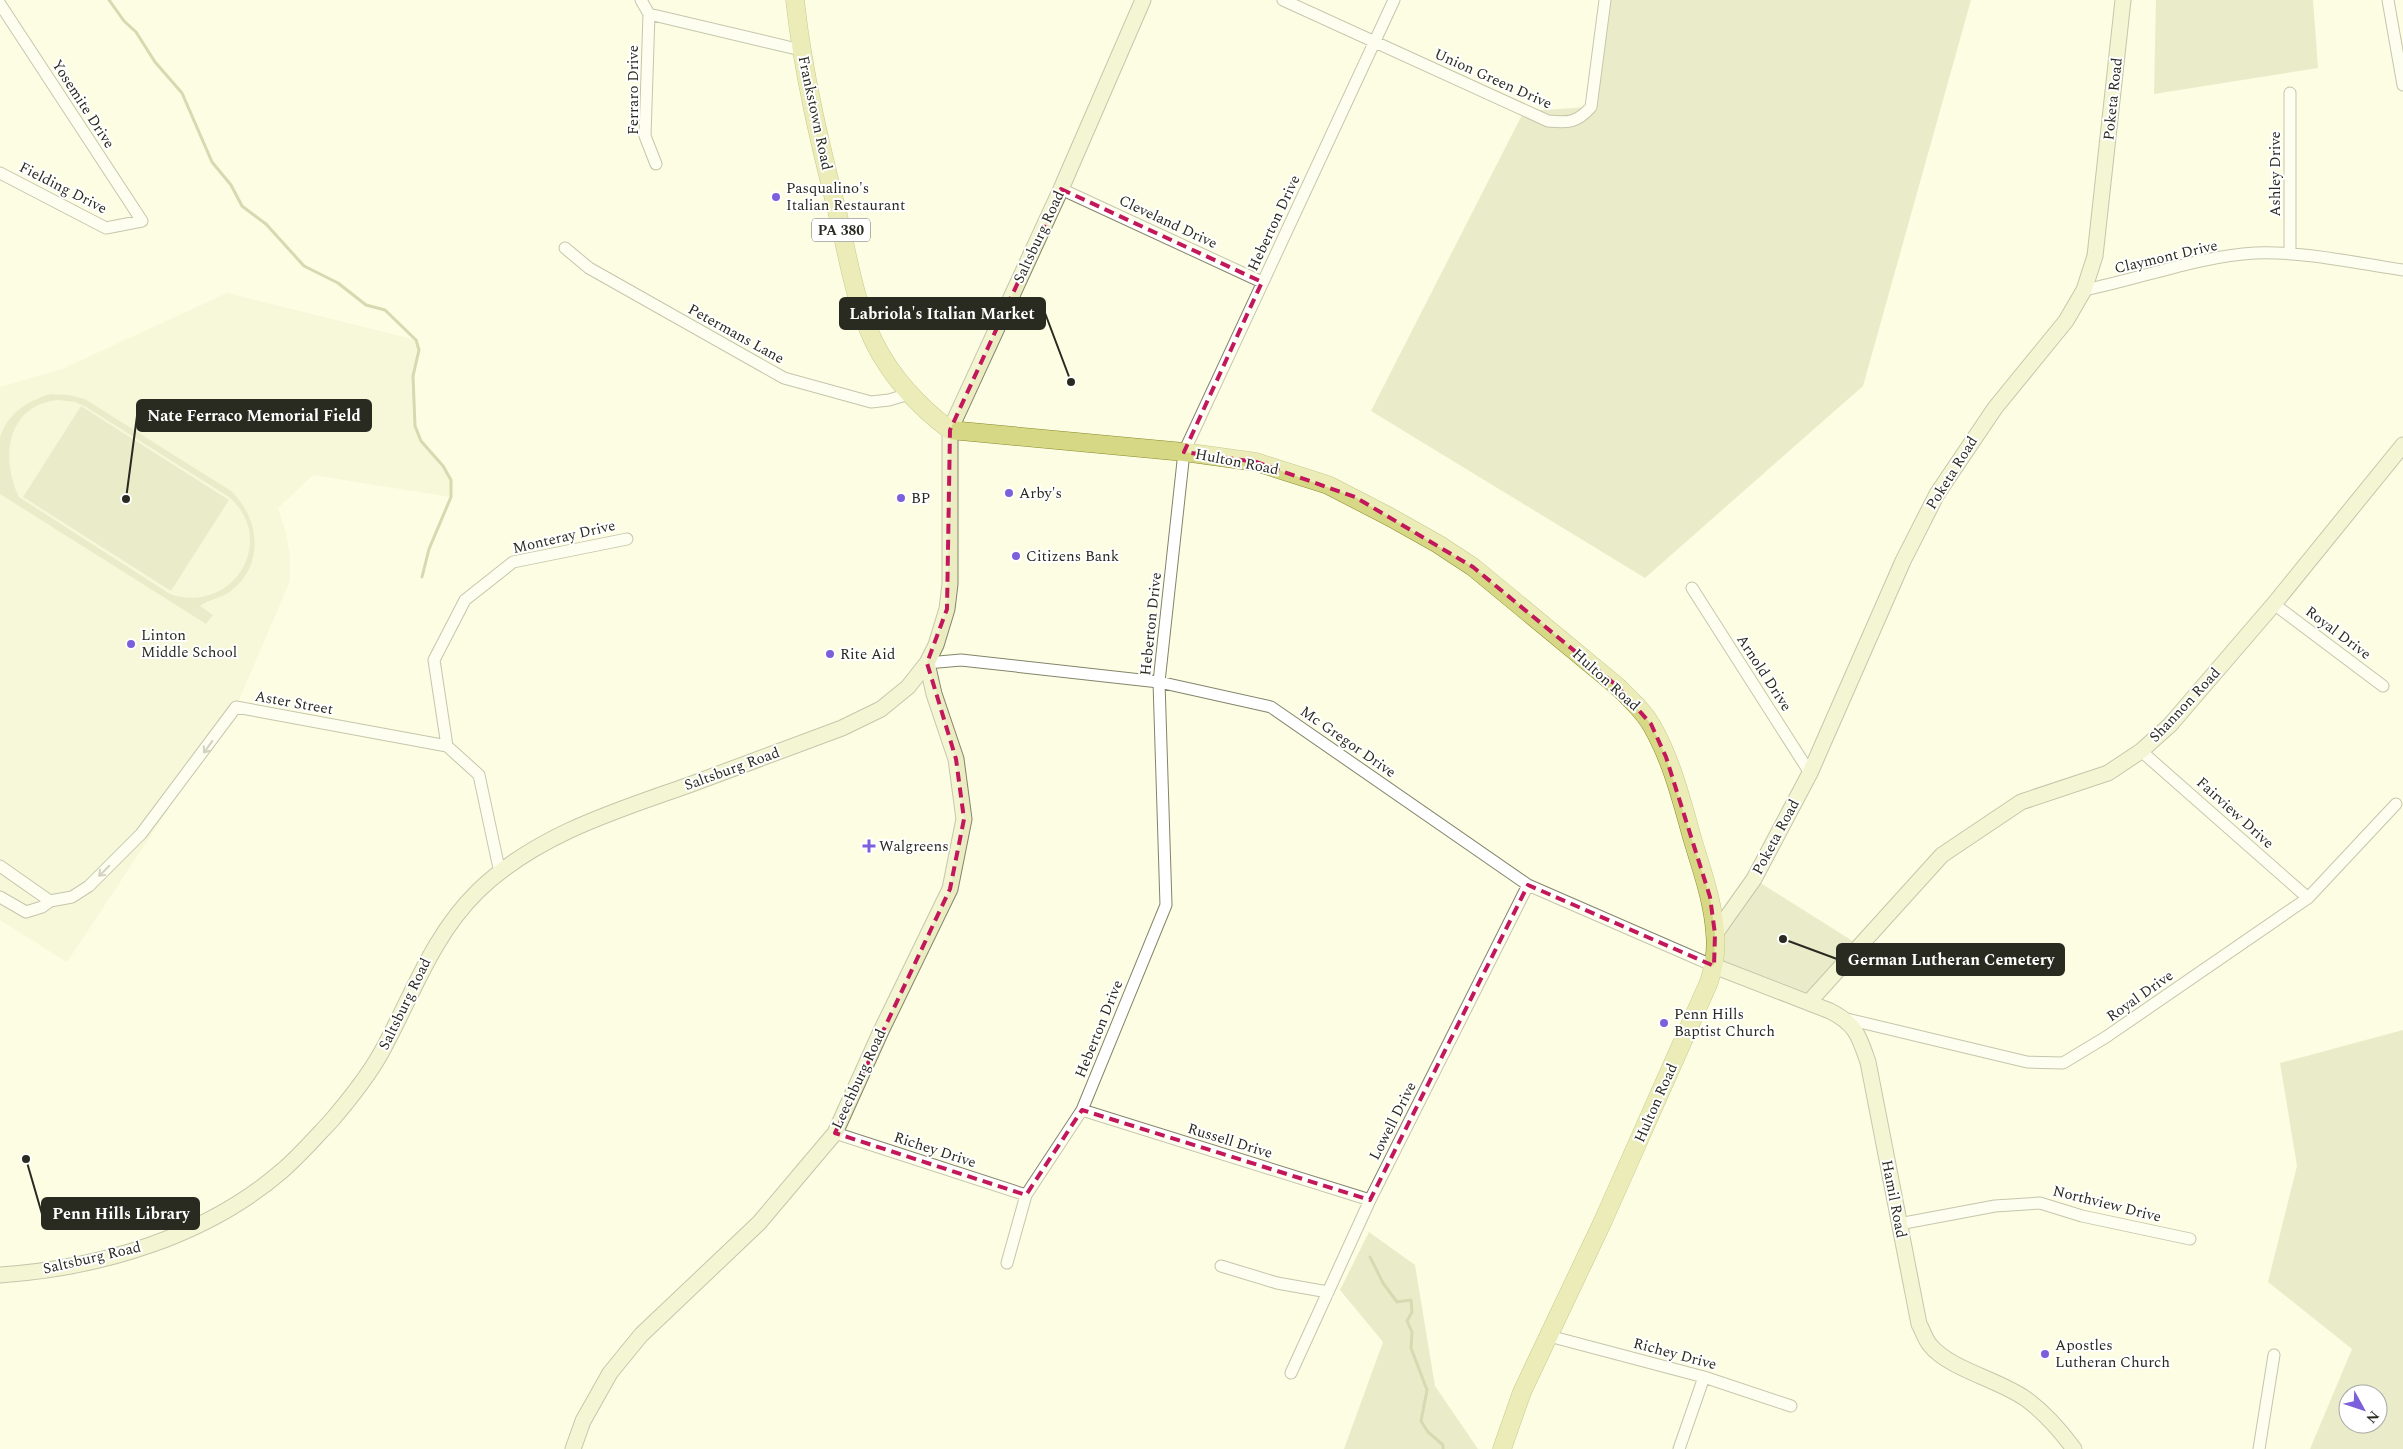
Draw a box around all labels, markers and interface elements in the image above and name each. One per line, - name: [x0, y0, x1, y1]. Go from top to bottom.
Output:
- street label: Union Green Drive: [1430, 43, 1556, 115]
- street label: Ferraro Drive: [622, 45, 645, 135]
- street label: Frankstown Road: [792, 54, 838, 172]
- street label: Yosemite Drive: [46, 55, 120, 153]
- street label: Poketa Road: [2097, 57, 2129, 141]
- street label: Ashley Drive: [2264, 131, 2287, 217]
- street label: Fielding Drive: [15, 156, 111, 220]
- street label: Heberton Drive: [1242, 171, 1306, 275]
- place label: Pasqualino's Italian Restaurant: [786, 177, 905, 217]
- street label: Saltsburg Road: [1007, 187, 1071, 287]
- street label: Cleveland Drive: [1115, 189, 1221, 255]
- marker: Pasqualino's Italian Restaurant: [770, 191, 782, 203]
- road number: PA 380: [812, 218, 870, 242]
- street label: Claymont Drive: [2112, 234, 2220, 280]
- street label: Petermans Lane: [684, 298, 788, 370]
- callout: Labriola's Italian Market: [840, 298, 1045, 329]
- text: Labriola's Italian Market: [849, 302, 1035, 326]
- callout: Nate Ferraco Memorial Field: [137, 400, 371, 431]
- text: Nate Ferraco Memorial Field: [147, 404, 361, 428]
- street label: Poketa Road: [1920, 432, 1984, 514]
- street label: Hulton Road: [1193, 443, 1281, 481]
- place label: Arby's: [1019, 482, 1062, 505]
- place label: BP: [911, 487, 930, 510]
- marker: Arby's: [1003, 487, 1015, 499]
- marker: BP: [895, 492, 907, 504]
- street label: Monteray Drive: [510, 514, 618, 560]
- place label: Citizens Bank: [1026, 545, 1119, 568]
- marker: Citizens Bank: [1010, 550, 1022, 562]
- street label: Heberton Drive: [1134, 571, 1168, 677]
- street label: Royal Drive: [2300, 601, 2376, 665]
- place label: Linton Middle School: [141, 624, 237, 664]
- street label: Arnold Drive: [1731, 630, 1797, 716]
- marker: Linton Middle School: [125, 638, 137, 650]
- place label: Rite Aid: [840, 643, 895, 666]
- street label: Hulton Road: [1567, 643, 1645, 717]
- marker: Rite Aid: [824, 648, 836, 660]
- street label: Shannon Road: [2144, 662, 2226, 748]
- street label: Aster Street: [253, 685, 335, 721]
- street label: Mc Gregor Drive: [1295, 700, 1401, 784]
- one-way arrow: [202, 740, 213, 753]
- street label: Saltsburg Road: [681, 741, 783, 797]
- street label: Fairview Drive: [2191, 772, 2279, 854]
- street label: Poketa Road: [1746, 795, 1806, 879]
- place label: Walgreens: [879, 835, 949, 858]
- marker: Walgreens: [863, 840, 875, 852]
- one-way arrow: [98, 865, 110, 878]
- callout: German Lutheran Cemetery: [1837, 944, 2064, 975]
- text: German Lutheran Cemetery: [1848, 948, 2056, 972]
- street label: Saltsburg Road: [373, 954, 437, 1054]
- street label: Royal Drive: [2102, 964, 2178, 1028]
- street label: Heberton Drive: [1069, 977, 1129, 1081]
- place label: Penn Hills Baptist Church: [1674, 1003, 1775, 1043]
- marker: Penn Hills Baptist Church: [1658, 1017, 1670, 1029]
- street label: Leechburg Road: [826, 1025, 892, 1133]
- street label: Hulton Road: [1628, 1060, 1684, 1146]
- street label: Lowell Drive: [1363, 1078, 1423, 1164]
- street label: Russell Drive: [1185, 1117, 1275, 1165]
- street label: Richey Drive: [891, 1126, 979, 1174]
- street label: Hamil Road: [1875, 1158, 1913, 1240]
- street label: Northview Drive: [2050, 1179, 2164, 1229]
- callout: Penn Hills Library: [42, 1198, 199, 1229]
- text: Penn Hills Library: [52, 1202, 191, 1226]
- street label: Saltsburg Road: [41, 1236, 143, 1280]
- street label: Richey Drive: [1631, 1332, 1719, 1376]
- place label: Apostles Lutheran Church: [2055, 1334, 2170, 1374]
- marker: Apostles Lutheran Church: [2039, 1348, 2051, 1360]
- north arrow: [2338, 1384, 2388, 1434]
- text: N: [2361, 1406, 2384, 1428]

